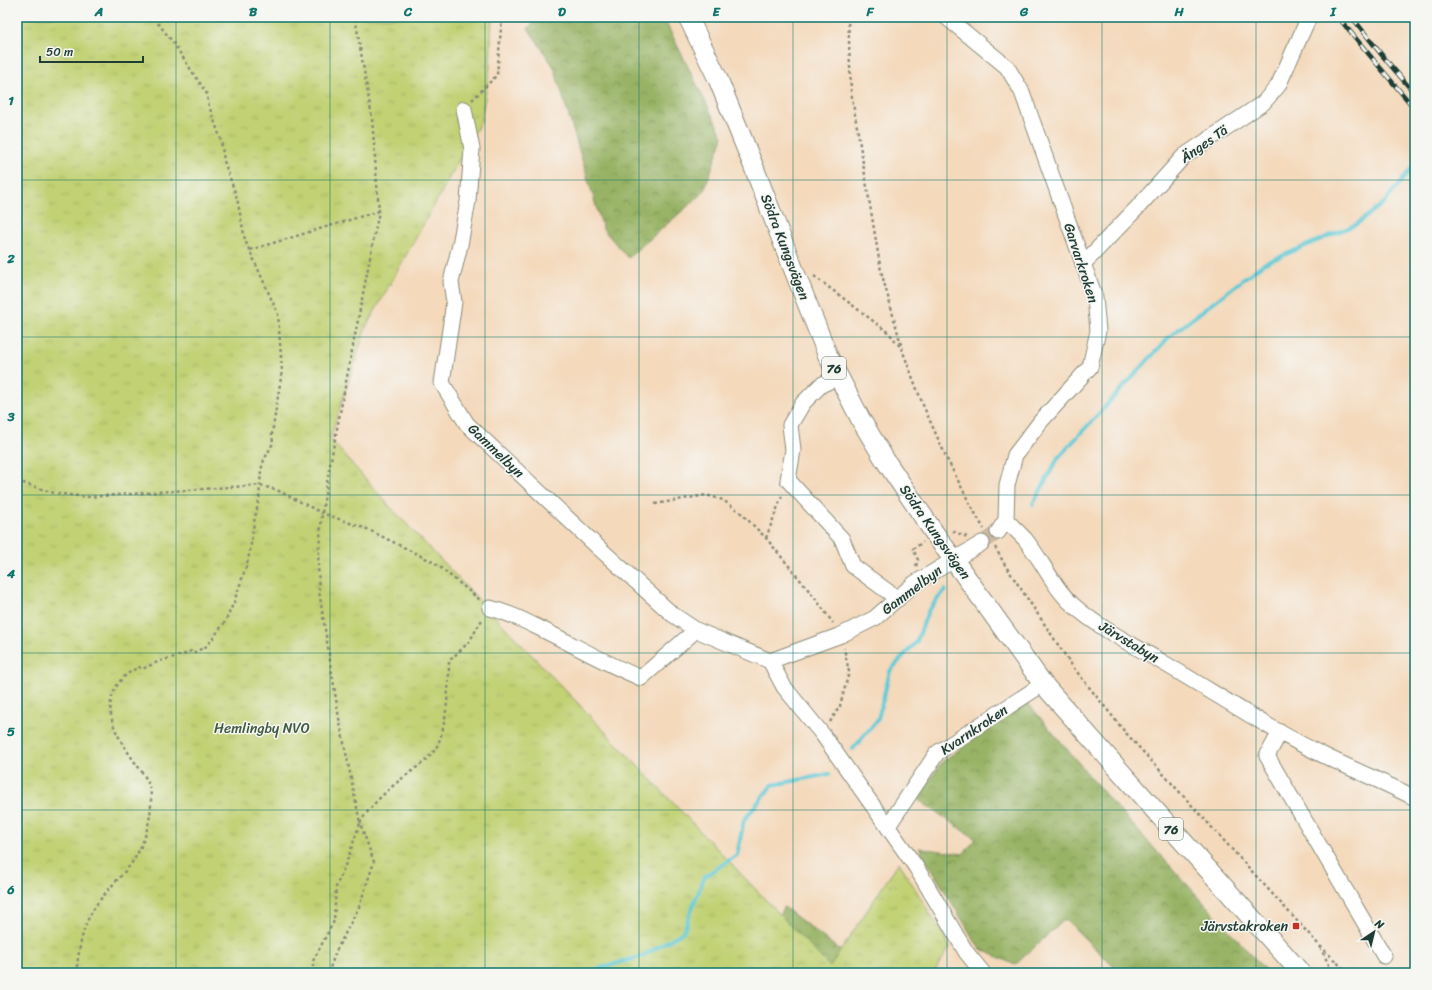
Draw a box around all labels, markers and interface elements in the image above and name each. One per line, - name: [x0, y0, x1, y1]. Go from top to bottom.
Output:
- text: A: [94, 0, 103, 23]
- text: B: [249, 0, 258, 23]
- text: C: [403, 0, 413, 23]
- text: D: [558, 0, 566, 23]
- text: E: [712, 0, 721, 23]
- text: F: [865, 0, 874, 23]
- text: G: [1019, 0, 1029, 23]
- text: H: [1173, 0, 1184, 23]
- text: I: [1329, 0, 1337, 23]
- scale bar: [40, 38, 143, 64]
- text: 50 m: [46, 41, 73, 63]
- text: 1: [8, 89, 14, 112]
- street label: Änges Tä: [1174, 118, 1234, 170]
- street label: Södra Kungsvägen: [753, 190, 817, 304]
- street label: Garvarkroken: [1056, 220, 1106, 307]
- text: 2: [6, 247, 15, 270]
- road number: 76: [822, 357, 846, 379]
- text: 3: [6, 405, 15, 428]
- street label: Gammelbyn: [462, 417, 531, 485]
- street label: Södra Kungsvägen: [893, 479, 978, 585]
- street label: Gammelbyn: [876, 558, 948, 621]
- text: 4: [6, 562, 16, 585]
- street label: Järvstabyn: [1093, 614, 1165, 670]
- street label: Kvarnkroken: [935, 698, 1013, 762]
- park label: Hemlingby NVO: [214, 716, 310, 741]
- text: 5: [7, 720, 15, 743]
- road number: 76: [1159, 818, 1183, 840]
- text: 6: [6, 878, 15, 901]
- north arrow: [1354, 912, 1394, 952]
- place label: Järvstakroken: [1200, 914, 1288, 939]
- text: N: [1370, 914, 1388, 934]
- marker: Järvstakroken: [1291, 921, 1301, 931]

